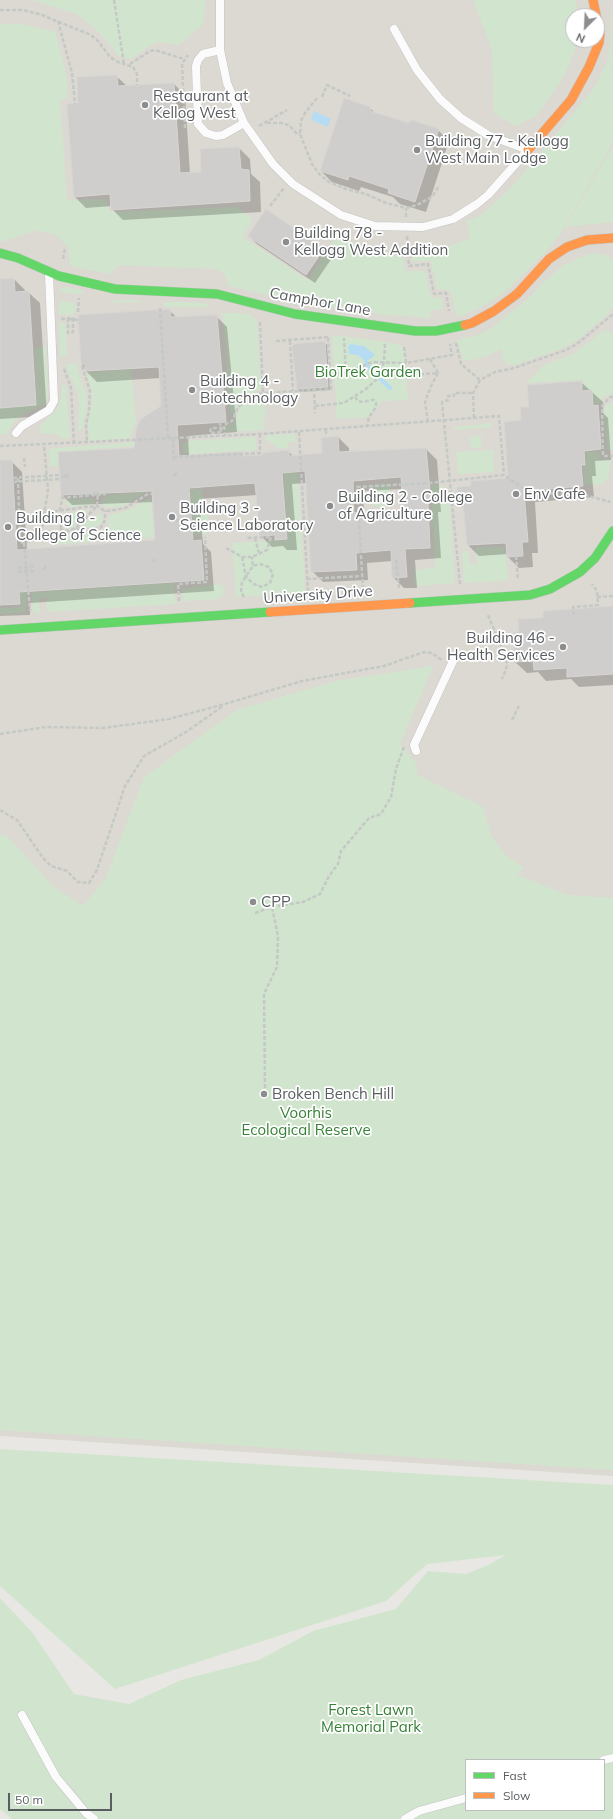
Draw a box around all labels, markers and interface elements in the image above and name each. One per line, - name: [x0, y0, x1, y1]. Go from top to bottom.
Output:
- north arrow: [565, 8, 605, 48]
- text: N: [574, 30, 587, 46]
- place label: Restaurant at Kellog West: [153, 87, 248, 122]
- marker: Restaurant at Kellog West: [140, 100, 150, 110]
- place label: Building 77 - Kellogg West Main Lodge: [425, 132, 569, 167]
- marker: Building 77 - Kellogg West Main Lodge: [412, 145, 422, 155]
- place label: Building 78 - Kellogg West Addition: [294, 224, 448, 259]
- marker: Building 78 - Kellogg West Addition: [281, 237, 291, 247]
- street label: Camphor Lane: [268, 284, 372, 320]
- park label: BioTrek Garden: [315, 363, 421, 381]
- place label: Building 4 - Biotechnology: [200, 372, 298, 407]
- marker: Building 4 - Biotechnology: [187, 385, 197, 395]
- place label: Env Cafe: [524, 485, 585, 503]
- place label: Building 2 - College of Agriculture: [338, 488, 472, 523]
- marker: Env Cafe: [511, 489, 521, 499]
- place label: Building 3 - Science Laboratory: [180, 499, 313, 534]
- marker: Building 2 - College of Agriculture: [325, 501, 335, 511]
- place label: Building 8 - College of Science: [16, 509, 141, 544]
- marker: Building 3 - Science Laboratory: [167, 512, 177, 522]
- marker: Building 8 - College of Science: [3, 522, 13, 532]
- street label: University Drive: [263, 582, 373, 608]
- place label: Building 46 - Health Services: [447, 629, 555, 664]
- marker: Building 46 - Health Services: [558, 642, 568, 652]
- place label: CPP: [261, 893, 291, 911]
- marker: CPP: [248, 897, 258, 907]
- place label: Broken Bench Hill: [272, 1085, 394, 1103]
- marker: Broken Bench Hill: [259, 1089, 269, 1099]
- park label: Voorhis Ecological Reserve: [241, 1104, 371, 1139]
- park label: Forest Lawn Memorial Park: [321, 1701, 421, 1736]
- legend: [465, 1759, 605, 1811]
- text: Fast: [503, 1768, 527, 1783]
- scale bar: [10, 1785, 114, 1811]
- text: Slow: [503, 1788, 531, 1803]
- text: 50 m: [15, 1792, 43, 1807]

